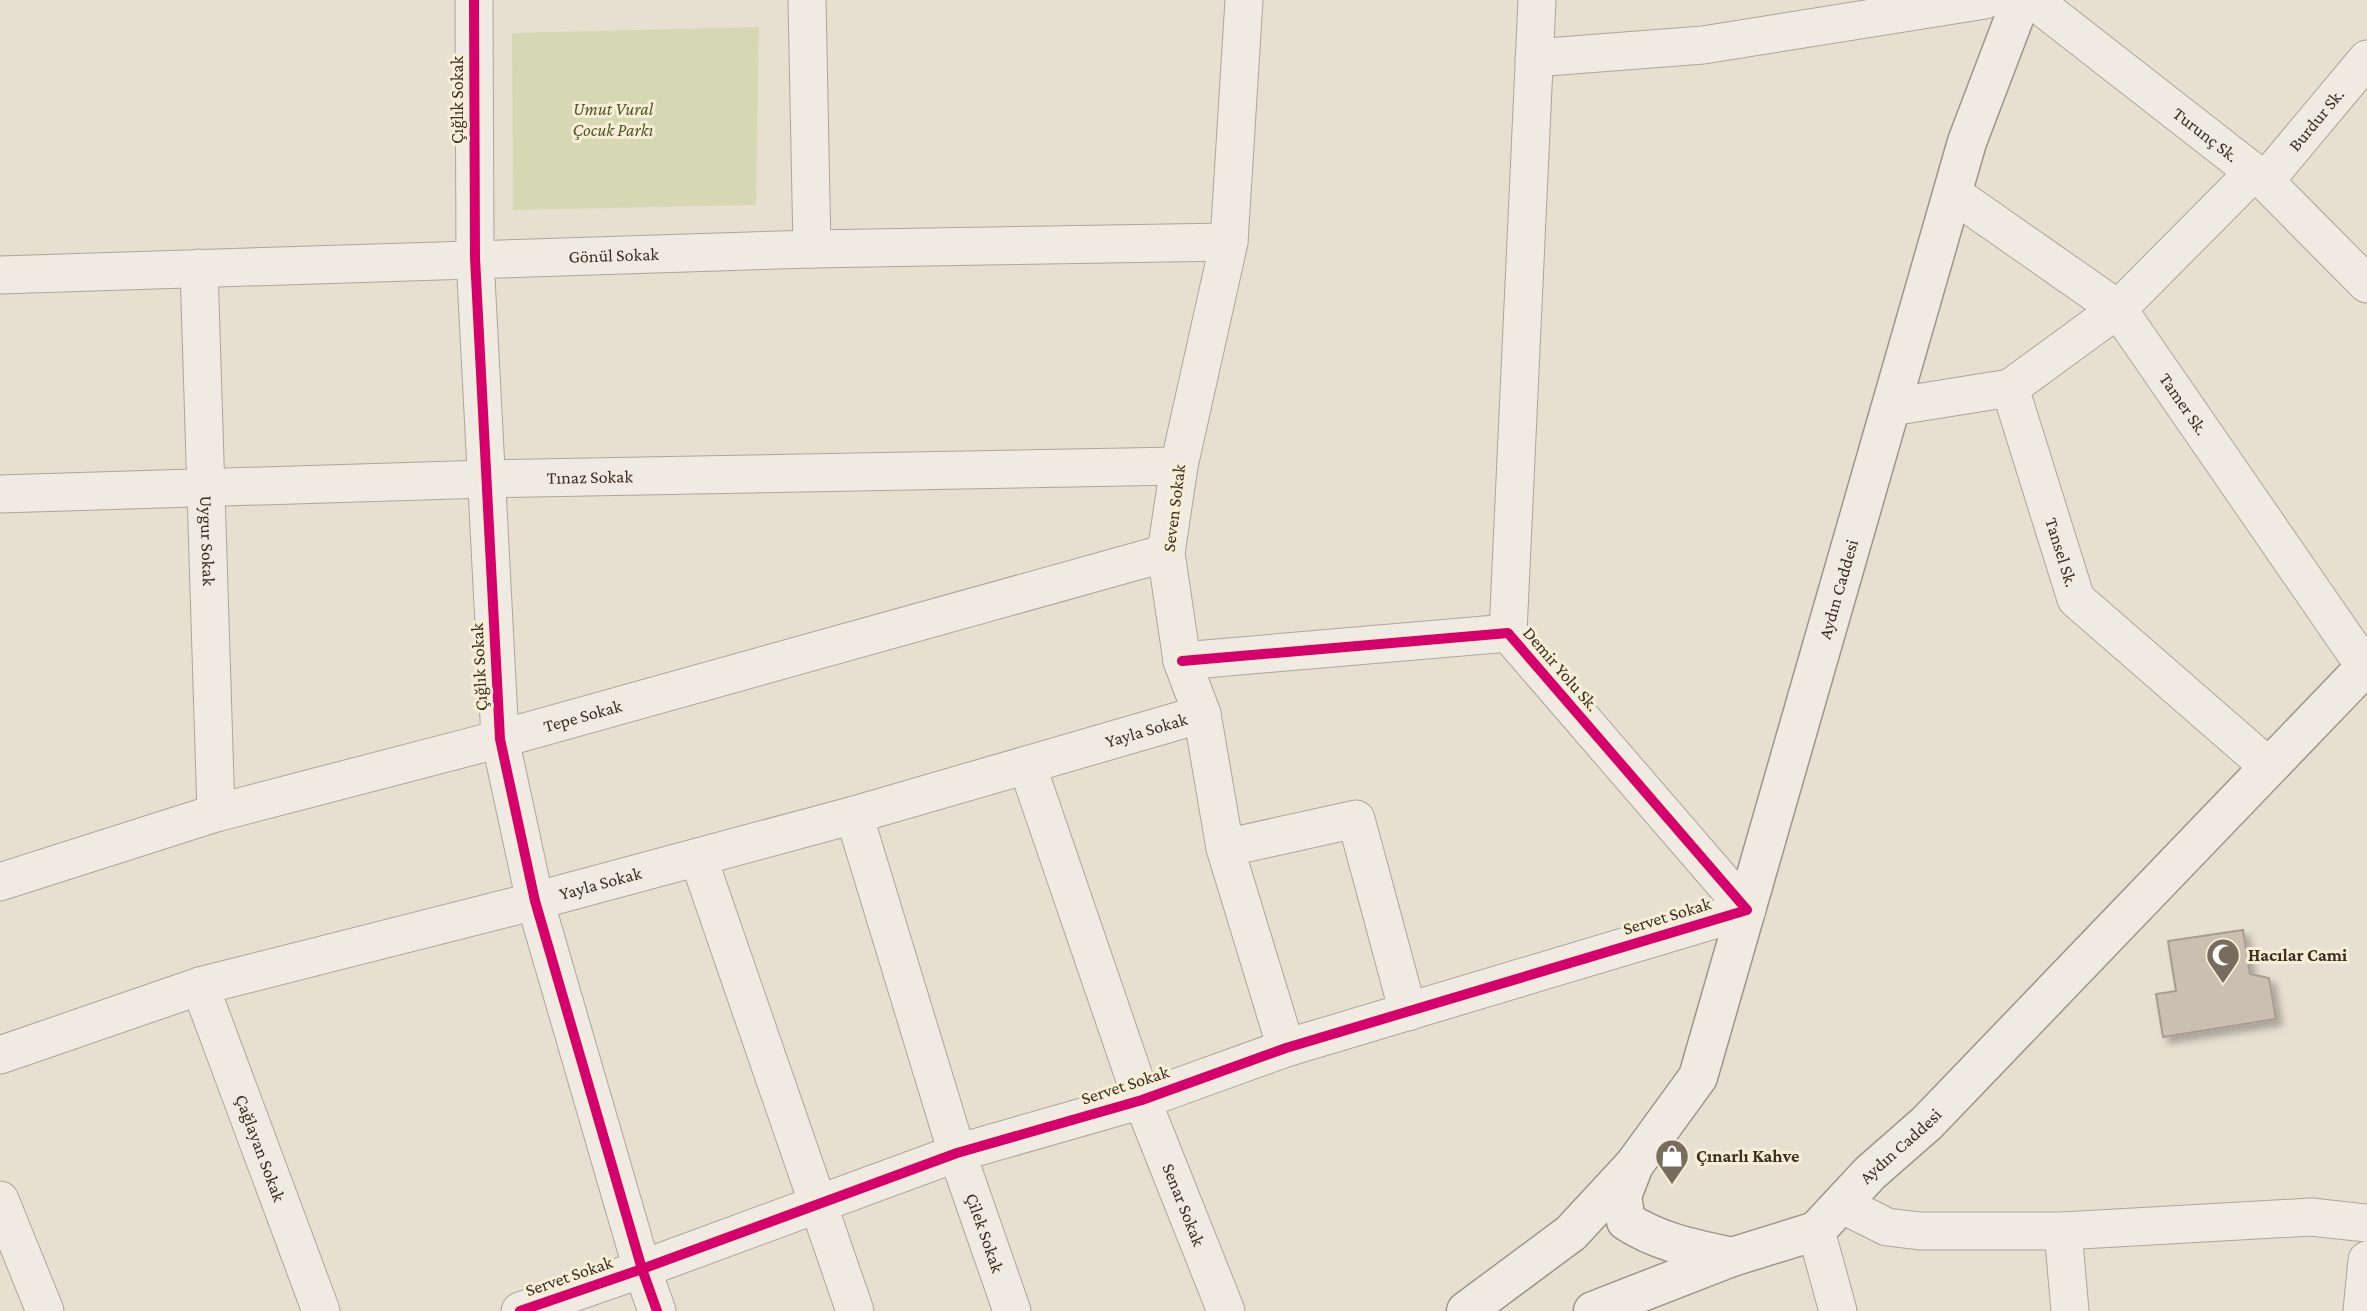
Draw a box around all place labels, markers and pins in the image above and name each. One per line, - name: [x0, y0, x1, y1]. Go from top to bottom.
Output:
- mosque icon: Hacılar Cami: [2204, 936, 2242, 985]
- place label: Hacılar Cami: [2248, 945, 2348, 965]
- shop icon: Çınarlı Kahve: [1653, 1137, 1691, 1186]
- place label: Çınarlı Kahve: [1696, 1146, 1799, 1166]

